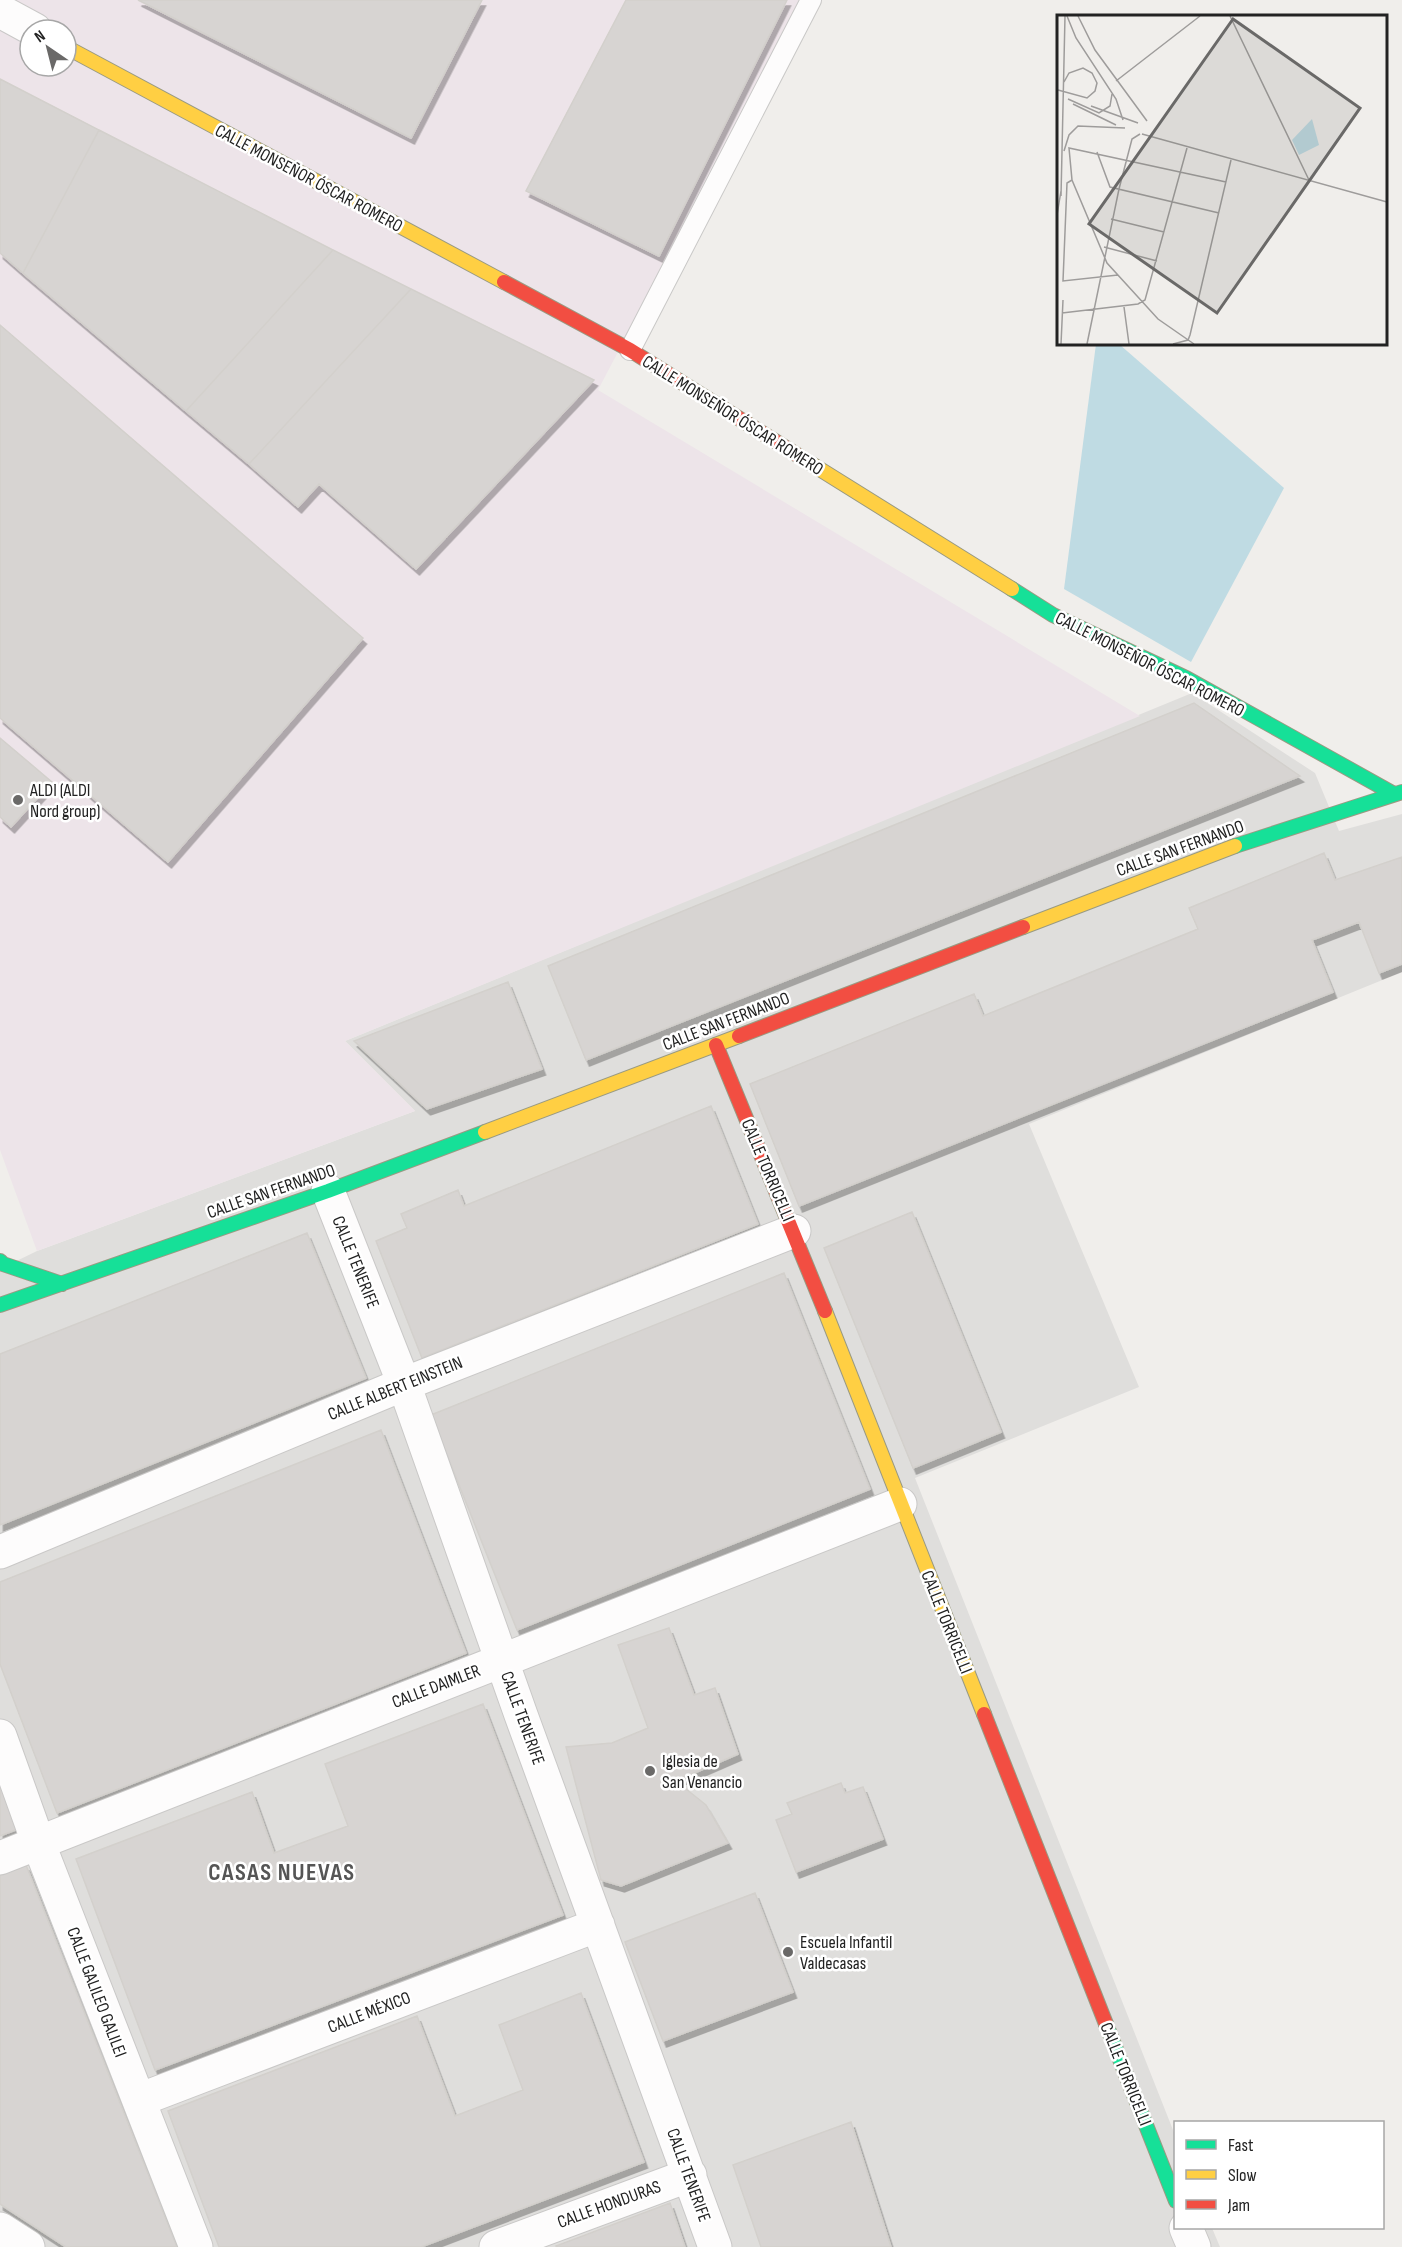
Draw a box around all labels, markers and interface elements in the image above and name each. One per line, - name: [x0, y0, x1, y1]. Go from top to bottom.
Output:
- inset map: [1057, 15, 1387, 345]
- north arrow: [18, 18, 78, 78]
- text: N: [31, 27, 49, 47]
- street label: CALLE MONSEÑOR ÓSCAR ROMERO: [211, 120, 406, 237]
- street label: CALLE MONSEÑOR ÓSCAR ROMERO: [638, 351, 827, 480]
- street label: CALLE MONSEÑOR ÓSCAR ROMERO: [1052, 608, 1248, 721]
- place label: ALDI (ALDI Nord group): [29, 780, 100, 822]
- marker: ALDI (ALDI Nord group): [11, 793, 25, 807]
- street label: CALLE SAN FERNANDO: [1114, 816, 1247, 881]
- street label: CALLE SAN FERNANDO: [660, 988, 793, 1055]
- street label: CALLE TORRICELLI: [737, 1116, 799, 1225]
- street label: CALLE SAN FERNANDO: [204, 1160, 338, 1223]
- street label: CALLE TENERIFE: [327, 1213, 384, 1311]
- street label: CALLE ALBERT EINSTEIN: [325, 1352, 466, 1425]
- street label: CALLE TORRICELLI: [916, 1568, 977, 1677]
- street label: CALLE DAIMLER: [389, 1660, 483, 1713]
- street label: CALLE TENERIFE: [496, 1669, 549, 1768]
- place label: Iglesia de San Venancio: [662, 1751, 742, 1793]
- marker: Iglesia de San Venancio: [643, 1764, 657, 1778]
- district label: CASAS NUEVAS: [208, 1858, 356, 1887]
- street label: CALLE GALILEO GALILEI: [62, 1924, 131, 2060]
- place label: Escuela Infantil Valdecasas: [800, 1932, 892, 1974]
- marker: Escuela Infantil Valdecasas: [781, 1945, 795, 1959]
- street label: CALLE MÉXICO: [325, 1987, 414, 2038]
- street label: CALLE TORRICELLI: [1095, 2020, 1156, 2129]
- legend: [1174, 2121, 1384, 2229]
- street label: CALLE TENERIFE: [662, 2126, 715, 2225]
- text: Fast: [1228, 2135, 1254, 2156]
- text: Slow: [1228, 2165, 1257, 2186]
- street label: CALLE HONDURAS: [555, 2176, 664, 2233]
- text: Jam: [1227, 2195, 1250, 2216]

